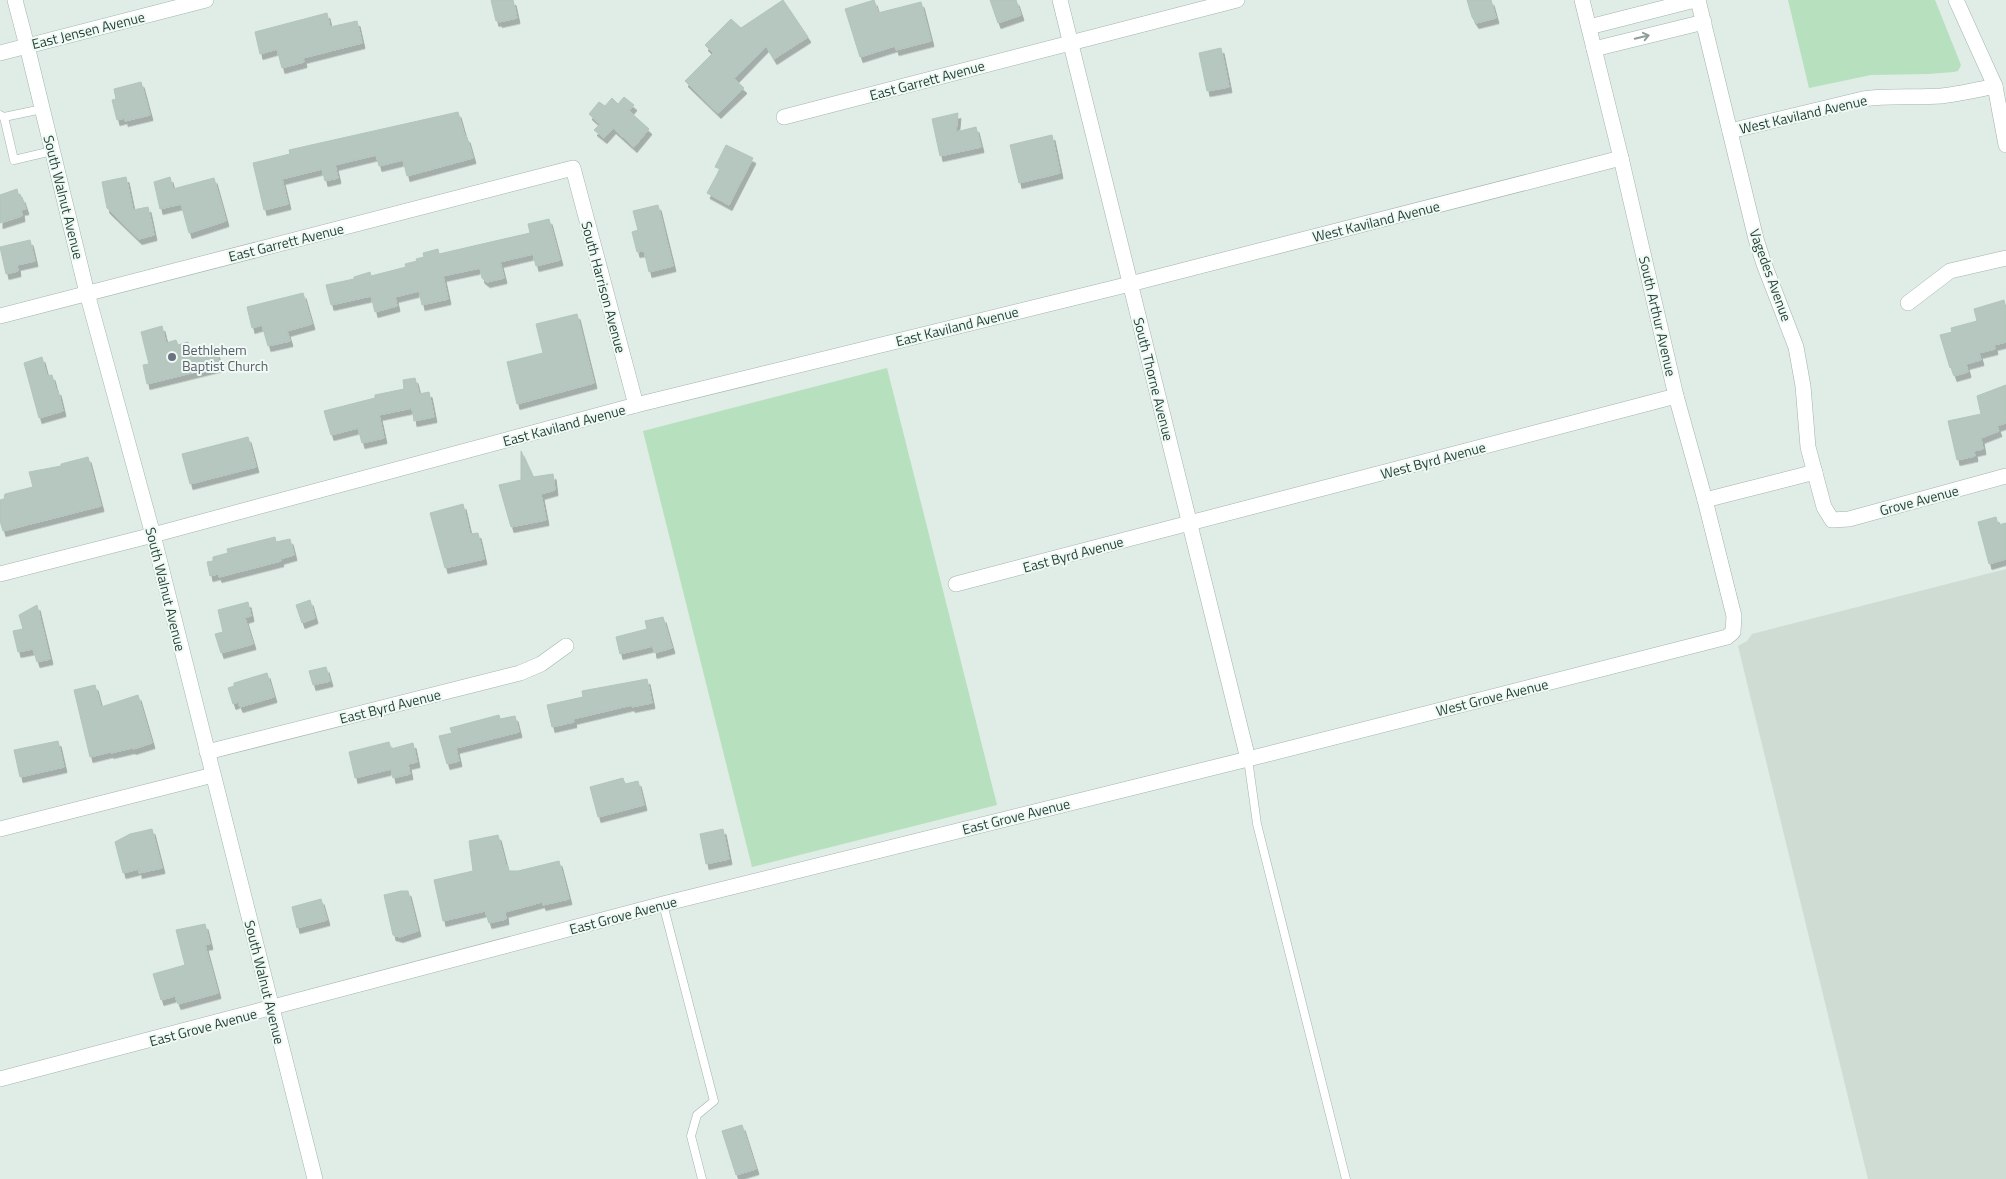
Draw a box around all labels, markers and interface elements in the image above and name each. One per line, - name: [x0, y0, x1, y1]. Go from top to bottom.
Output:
- street label: East Jensen Avenue: [29, 6, 147, 54]
- one-way arrow: [1633, 32, 1649, 41]
- street label: East Garrett Avenue: [867, 55, 987, 105]
- street label: West Kaviland Avenue: [1737, 89, 1869, 139]
- street label: South Walnut Avenue: [38, 133, 90, 261]
- street label: West Kaviland Avenue: [1310, 195, 1442, 247]
- street label: East Garrett Avenue: [226, 218, 346, 266]
- street label: South Harrison Avenue: [576, 219, 632, 355]
- street label: Vagedes Avenue: [1745, 226, 1797, 324]
- street label: South Arthur Avenue: [1634, 254, 1682, 378]
- street label: East Kaviland Avenue: [893, 301, 1021, 351]
- street label: South Thorne Avenue: [1129, 315, 1179, 443]
- place label: Bethlehem Baptist Church: [182, 339, 268, 376]
- marker: Bethlehem Baptist Church: [166, 351, 178, 363]
- street label: East Kaviland Avenue: [500, 399, 628, 451]
- street label: West Byrd Avenue: [1378, 436, 1488, 484]
- street label: Grove Avenue: [1877, 479, 1961, 521]
- street label: South Walnut Avenue: [140, 525, 192, 653]
- street label: East Byrd Avenue: [1020, 530, 1126, 578]
- street label: West Grove Avenue: [1434, 673, 1550, 721]
- street label: East Byrd Avenue: [337, 683, 443, 729]
- street label: East Grove Avenue: [960, 792, 1072, 840]
- street label: East Grove Avenue: [567, 891, 679, 939]
- street label: South Walnut Avenue: [239, 918, 291, 1046]
- street label: East Grove Avenue: [147, 1003, 259, 1051]

